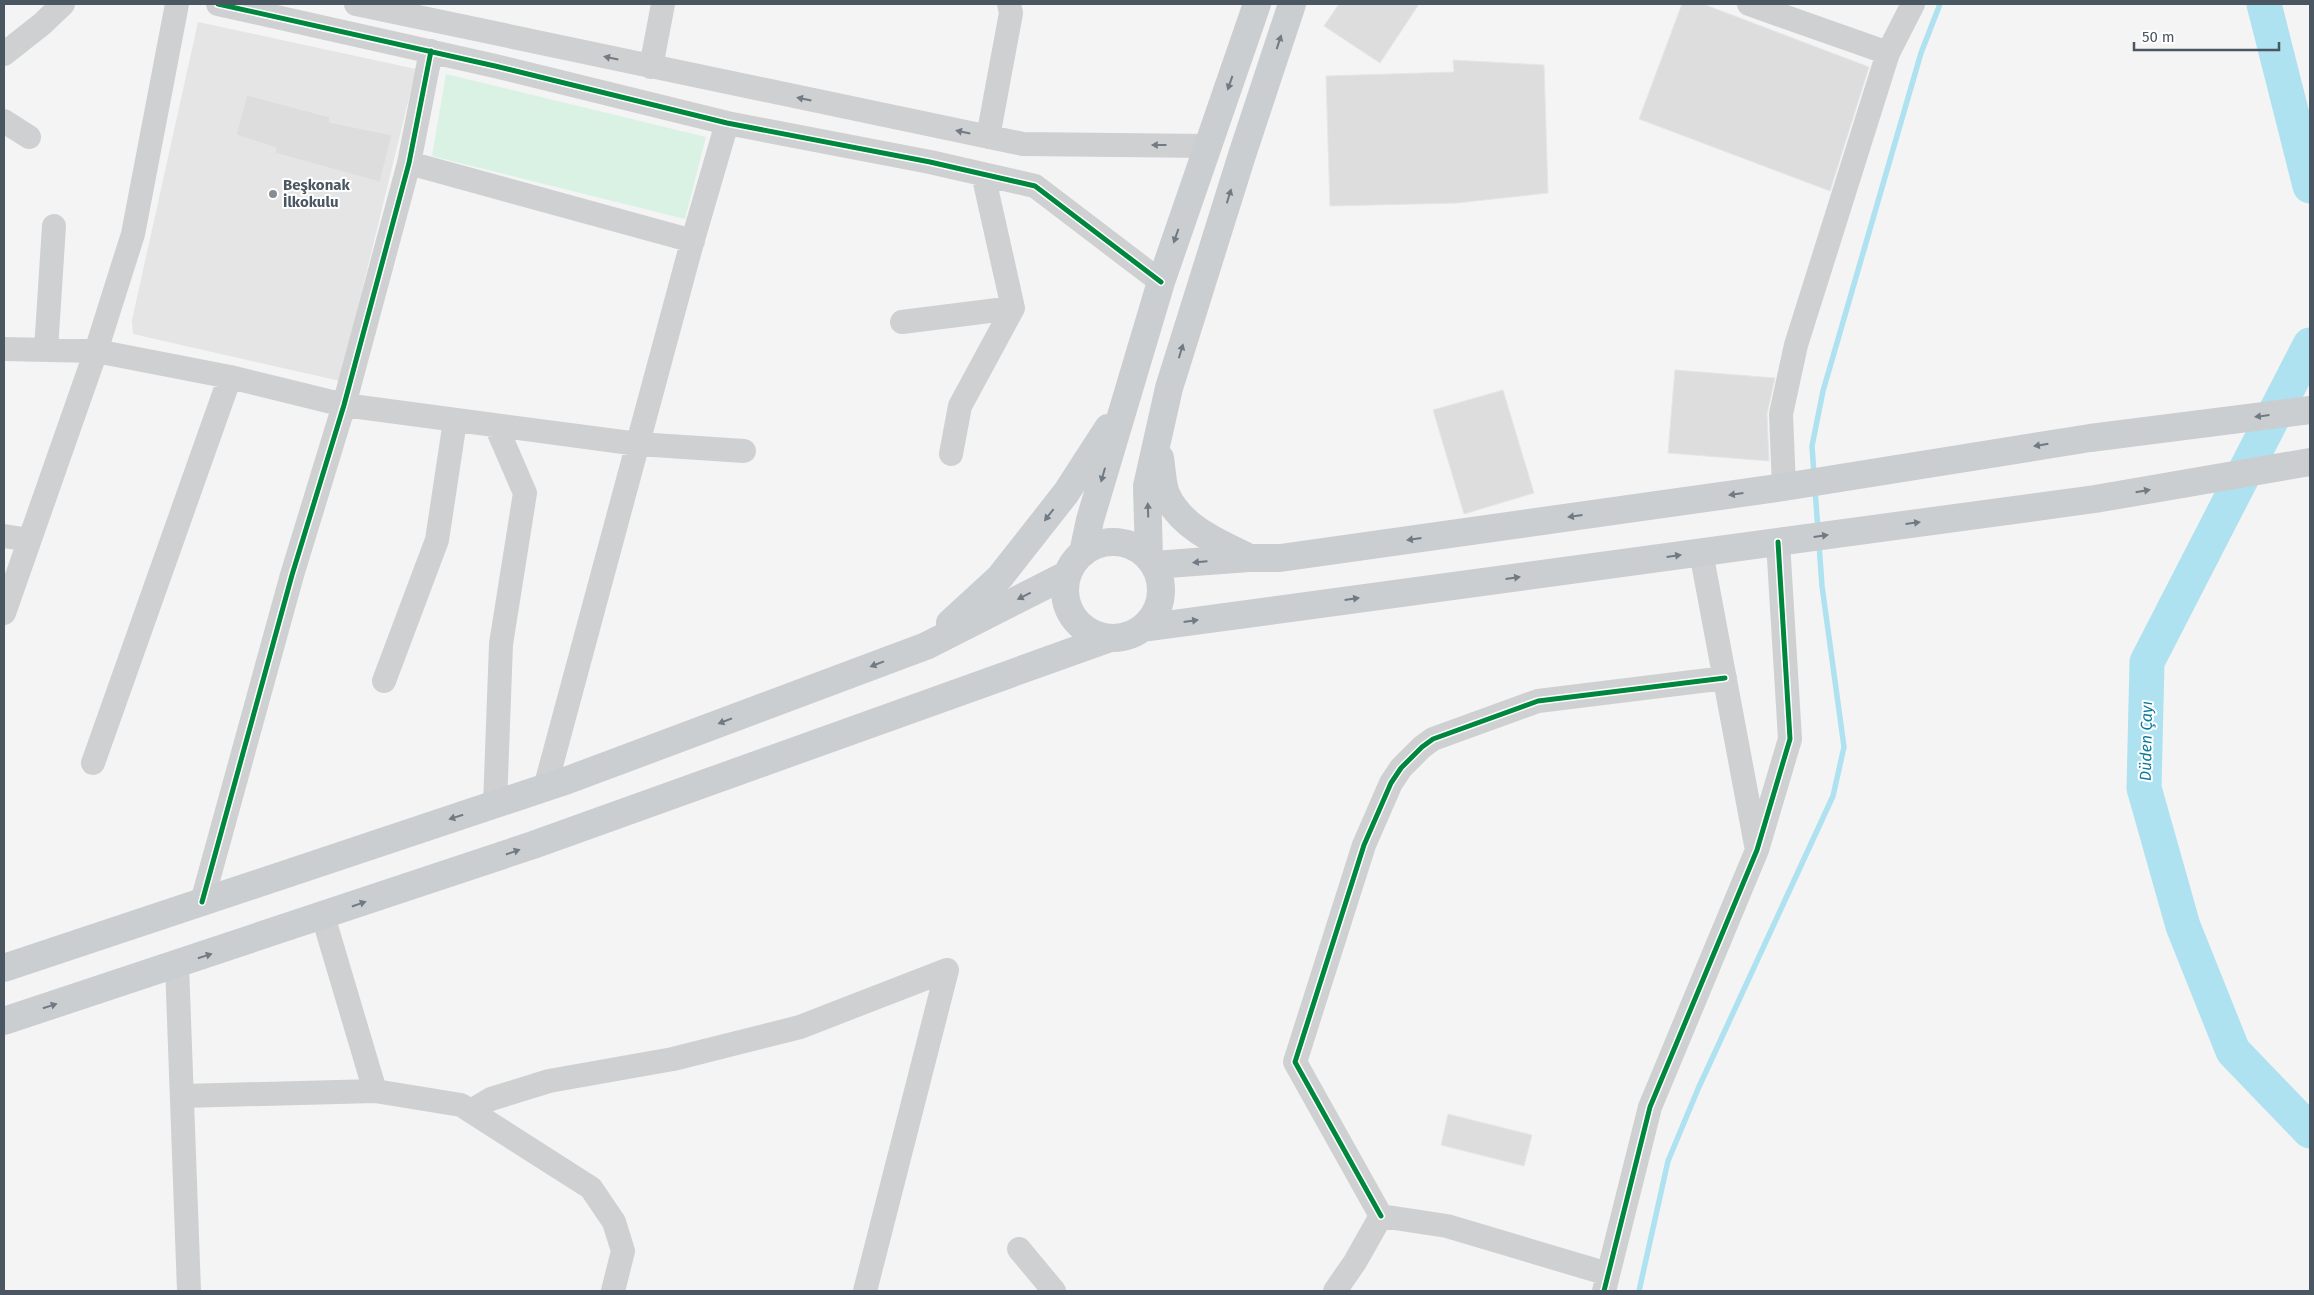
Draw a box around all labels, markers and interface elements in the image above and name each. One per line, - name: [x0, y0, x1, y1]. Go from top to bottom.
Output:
- scale bar: [2134, 20, 2279, 52]
- text: 50 m: [2142, 28, 2175, 46]
- one-way arrow: [1276, 34, 1284, 49]
- one-way arrow: [603, 54, 618, 62]
- one-way arrow: [1226, 76, 1234, 91]
- one-way arrow: [796, 94, 812, 102]
- one-way arrow: [955, 128, 971, 136]
- one-way arrow: [1151, 141, 1167, 149]
- place label: Beşkonak İlkokulu: [283, 176, 351, 211]
- marker: Beşkonak İlkokulu: [267, 188, 279, 200]
- one-way arrow: [1225, 188, 1233, 203]
- one-way arrow: [1172, 229, 1180, 244]
- one-way arrow: [1177, 344, 1185, 359]
- one-way arrow: [2254, 412, 2270, 420]
- one-way arrow: [2033, 442, 2049, 450]
- one-way arrow: [1099, 468, 1107, 483]
- one-way arrow: [2136, 487, 2152, 495]
- one-way arrow: [1727, 490, 1743, 498]
- one-way arrow: [1144, 501, 1152, 517]
- one-way arrow: [1044, 508, 1054, 522]
- one-way arrow: [1566, 512, 1582, 520]
- one-way arrow: [1905, 519, 1921, 527]
- one-way arrow: [1814, 532, 1830, 540]
- one-way arrow: [1405, 535, 1421, 543]
- one-way arrow: [1666, 552, 1682, 560]
- one-way arrow: [1192, 558, 1208, 566]
- one-way arrow: [1505, 573, 1521, 581]
- one-way arrow: [1017, 592, 1031, 600]
- one-way arrow: [1344, 595, 1360, 603]
- one-way arrow: [1183, 617, 1199, 625]
- one-way arrow: [869, 660, 884, 668]
- water label: Düden Çayı: [2136, 701, 2157, 781]
- one-way arrow: [717, 718, 732, 725]
- one-way arrow: [449, 814, 464, 822]
- one-way arrow: [505, 848, 520, 855]
- one-way arrow: [351, 900, 366, 907]
- one-way arrow: [197, 951, 212, 959]
- one-way arrow: [43, 1002, 58, 1010]

